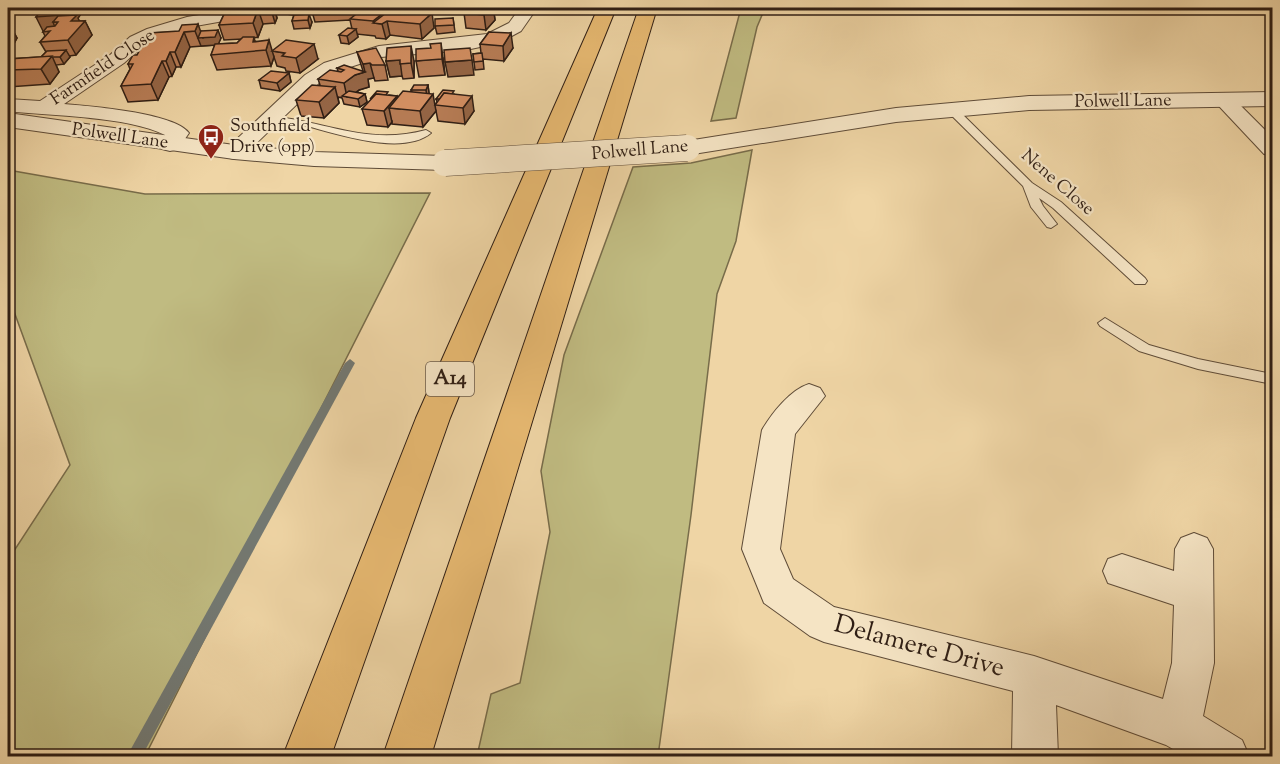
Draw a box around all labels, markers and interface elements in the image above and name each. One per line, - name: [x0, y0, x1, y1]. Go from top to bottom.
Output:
- street label: Farmfield Close: [46, 23, 160, 113]
- street label: Polwell Lane: [1074, 88, 1172, 116]
- place label: Southfield Drive (opp): [230, 114, 315, 161]
- street label: Polwell Lane: [70, 117, 170, 157]
- bus stop icon: Southfield Drive (opp): [196, 122, 226, 160]
- street label: Polwell Lane: [591, 134, 689, 168]
- street label: Nene Close: [1015, 144, 1099, 222]
- road number: A14: [426, 362, 474, 396]
- street label: Delamere Drive: [830, 606, 1008, 688]

